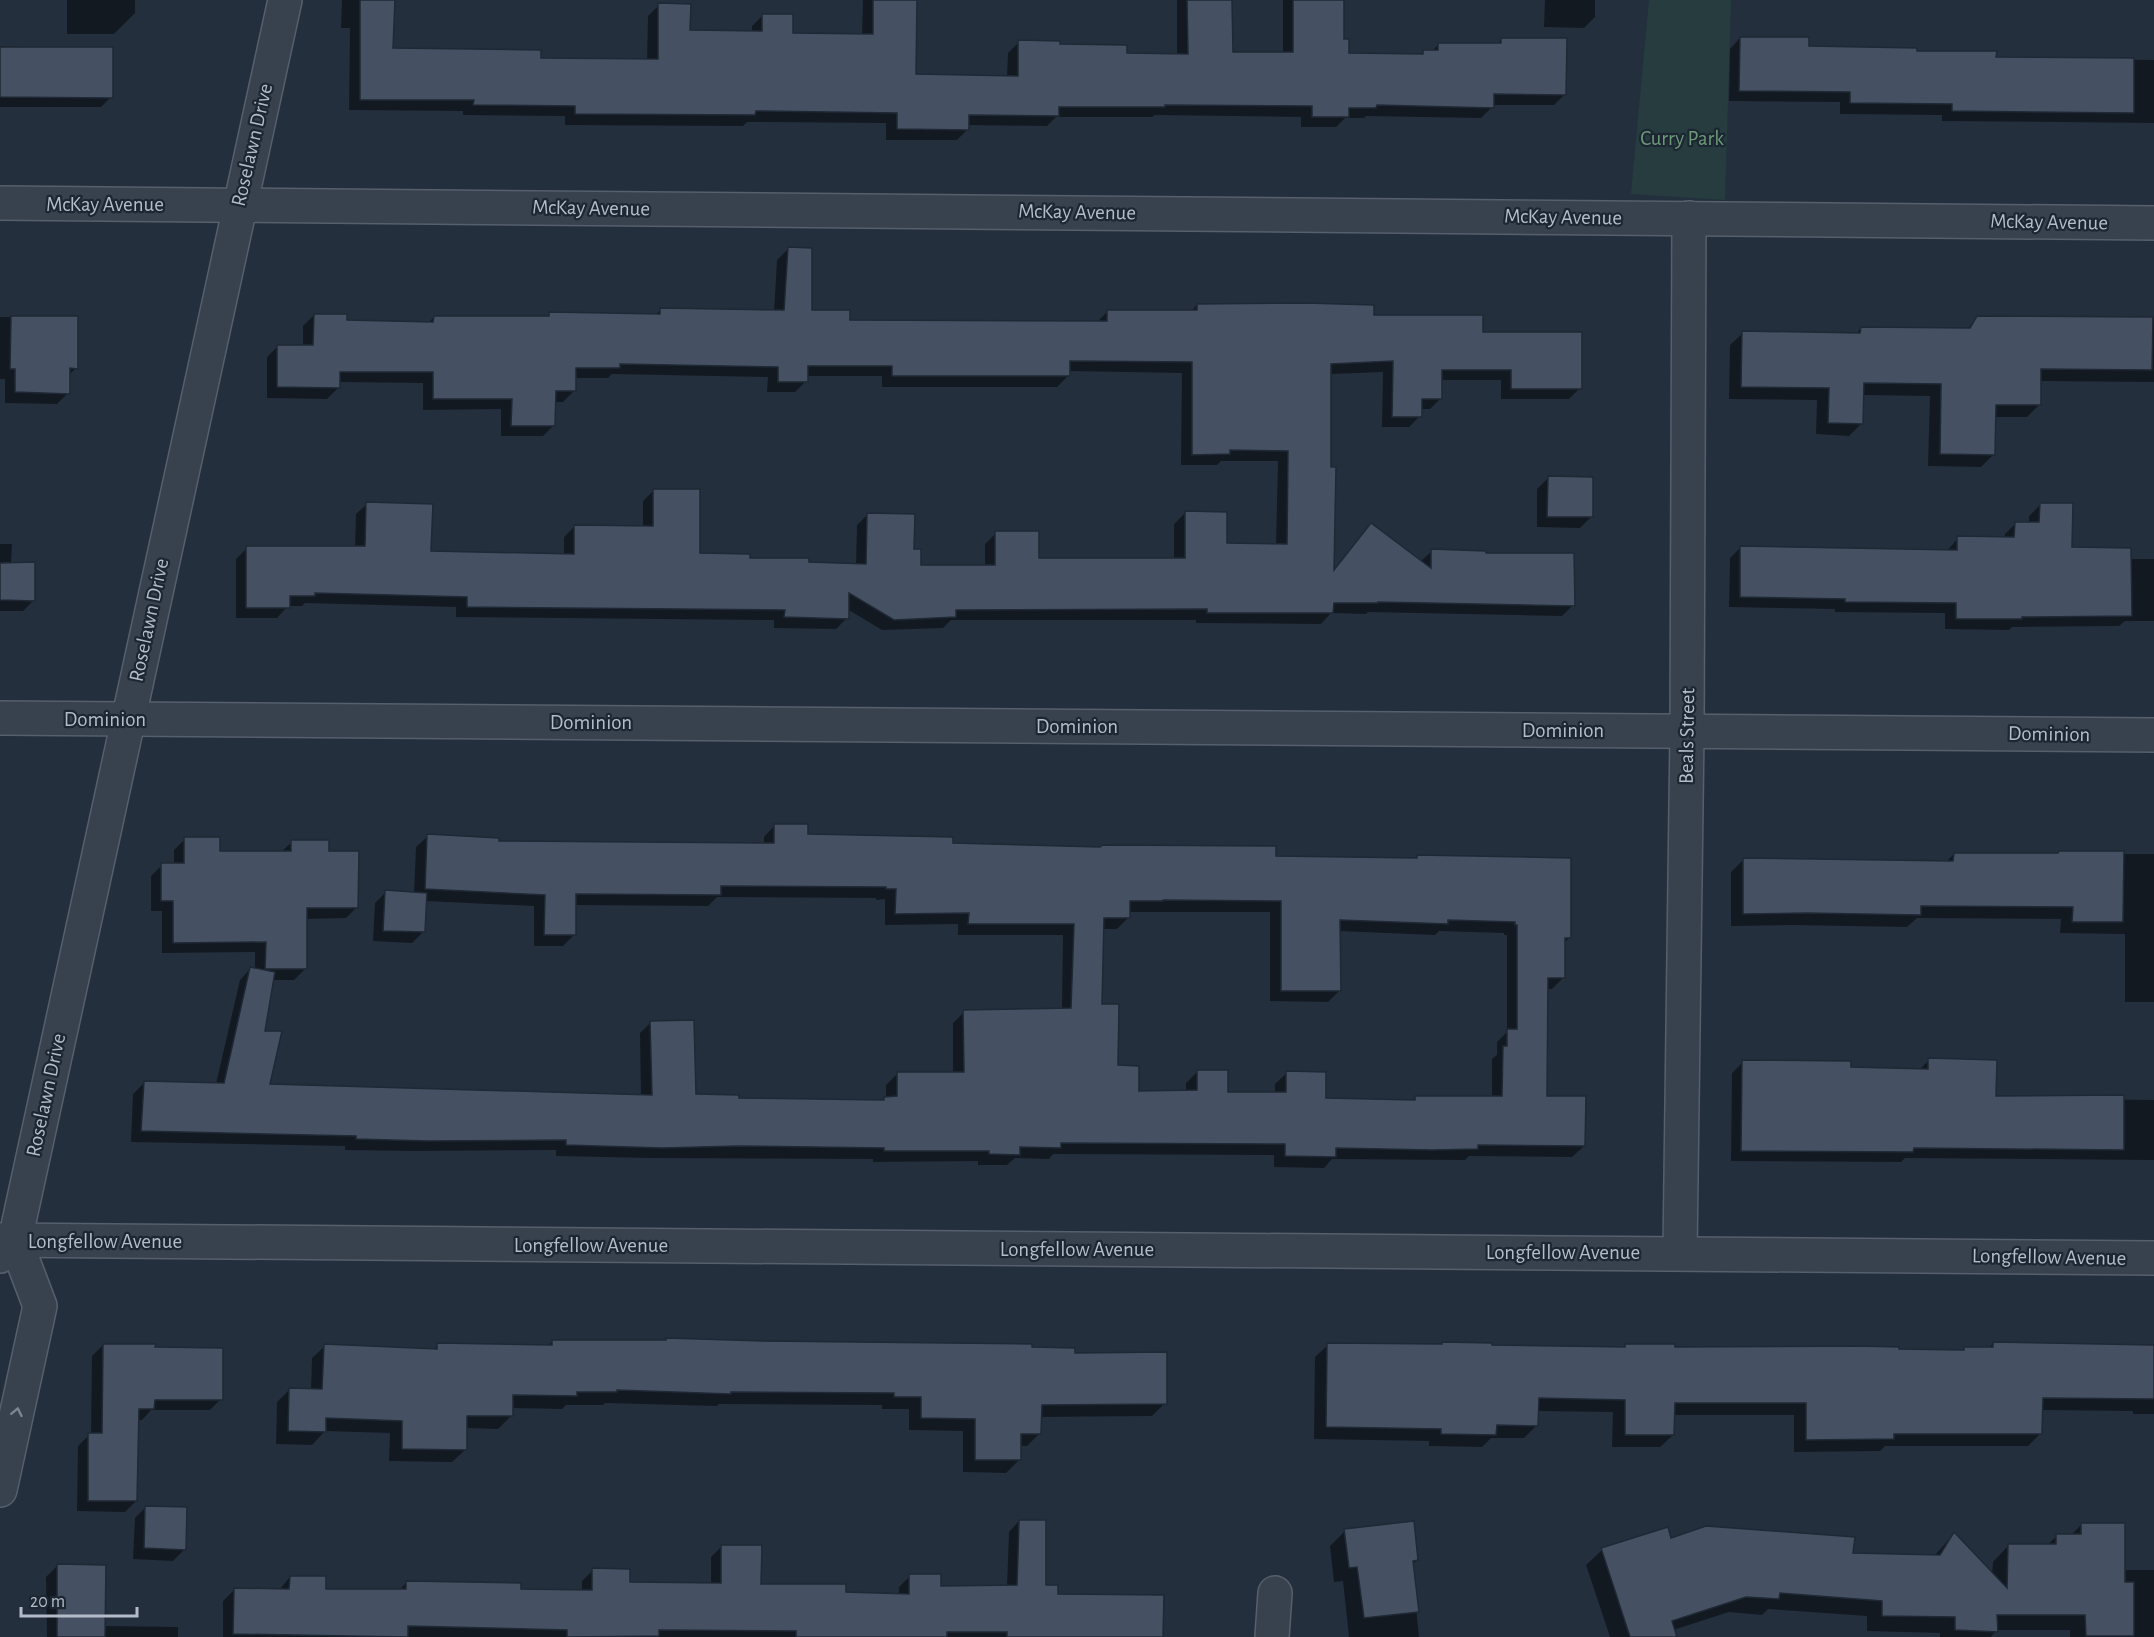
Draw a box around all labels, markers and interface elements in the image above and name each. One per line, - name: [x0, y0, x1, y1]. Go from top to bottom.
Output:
- street label: Roselawn Drive: [228, 82, 276, 208]
- park label: Curry Park: [1640, 128, 1724, 149]
- street label: McKay Avenue: [46, 194, 164, 215]
- street label: McKay Avenue: [532, 196, 650, 220]
- street label: McKay Avenue: [1018, 200, 1136, 224]
- street label: McKay Avenue: [1504, 205, 1622, 229]
- street label: McKay Avenue: [1990, 210, 2108, 234]
- street label: Roselawn Drive: [126, 556, 172, 684]
- street label: Beals Street: [1676, 687, 1698, 784]
- street label: Dominion: [64, 709, 146, 730]
- street label: Dominion: [550, 712, 632, 733]
- street label: Dominion: [1036, 716, 1118, 737]
- street label: Dominion: [1522, 720, 1604, 741]
- street label: Dominion: [2008, 723, 2090, 745]
- street label: Roselawn Drive: [23, 1031, 69, 1159]
- street label: Longfellow Avenue: [28, 1231, 182, 1252]
- street label: Longfellow Avenue: [514, 1235, 668, 1256]
- street label: Longfellow Avenue: [1000, 1239, 1154, 1260]
- street label: Longfellow Avenue: [1486, 1242, 1640, 1263]
- street label: Longfellow Avenue: [1972, 1245, 2126, 1269]
- one-way arrow: [10, 1407, 23, 1417]
- scale bar: [21, 1580, 136, 1618]
- text: 20 m: [30, 1593, 65, 1611]

